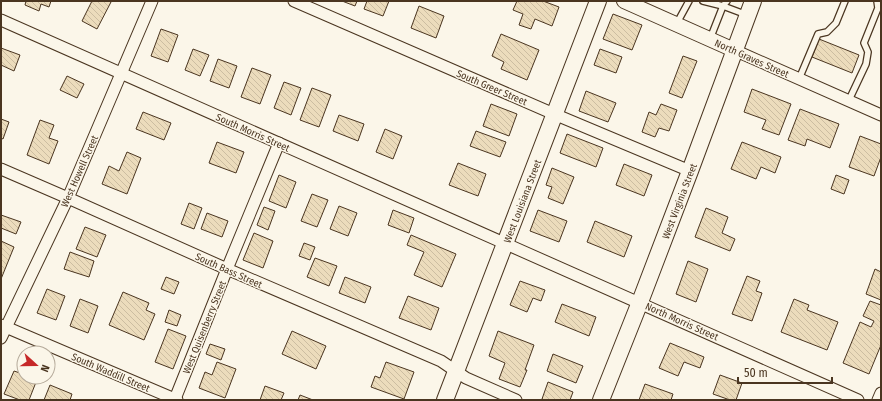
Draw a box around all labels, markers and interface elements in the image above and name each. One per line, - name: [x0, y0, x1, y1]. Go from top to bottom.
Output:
- street label: North Graves Street: [713, 37, 791, 81]
- street label: South Greer Street: [454, 68, 529, 108]
- street label: South Morris Street: [214, 111, 292, 155]
- street label: West Howell Street: [59, 133, 101, 209]
- street label: West Louisiana Street: [502, 157, 545, 245]
- street label: West Virginia Street: [660, 161, 700, 241]
- street label: South Bass Street: [193, 251, 265, 291]
- street label: West Quisenberry Street: [181, 278, 229, 376]
- street label: North Morris Street: [643, 300, 721, 344]
- north arrow: [16, 345, 56, 385]
- street label: South Waddill Street: [70, 351, 152, 395]
- scale bar: [738, 359, 832, 385]
- text: N: [38, 363, 52, 374]
- text: 50 m: [744, 366, 768, 380]

